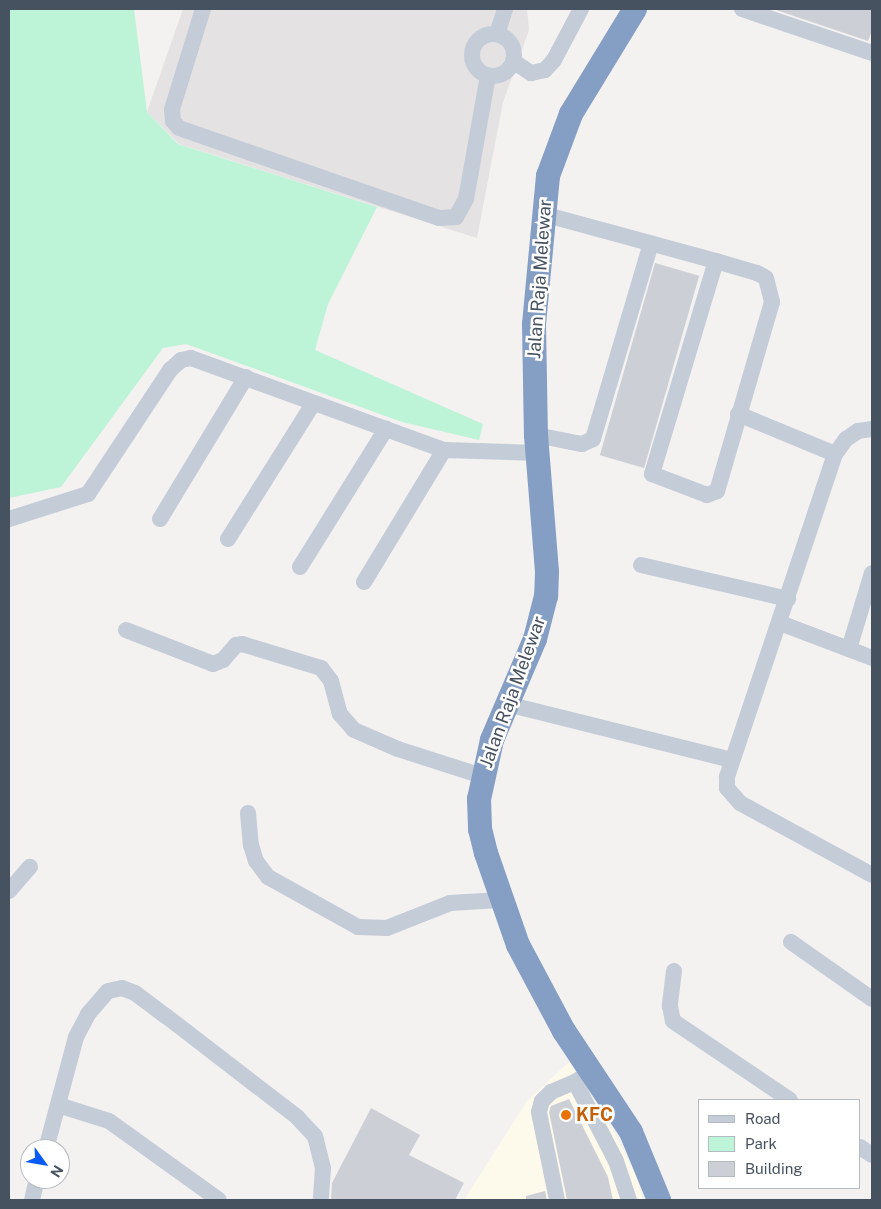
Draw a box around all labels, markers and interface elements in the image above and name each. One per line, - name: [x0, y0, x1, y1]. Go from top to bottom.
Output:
- street label: Jalan Raja Melewar: [524, 198, 556, 360]
- street label: Jalan Raja Melewar: [476, 613, 550, 771]
- legend: [698, 1099, 861, 1189]
- place label: KFC: [576, 1104, 613, 1126]
- marker: KFC: [560, 1109, 572, 1121]
- text: Road: [745, 1110, 781, 1127]
- text: Park: [745, 1135, 777, 1152]
- north arrow: [20, 1139, 70, 1189]
- text: Building: [745, 1160, 803, 1177]
- text: N: [47, 1163, 67, 1180]

